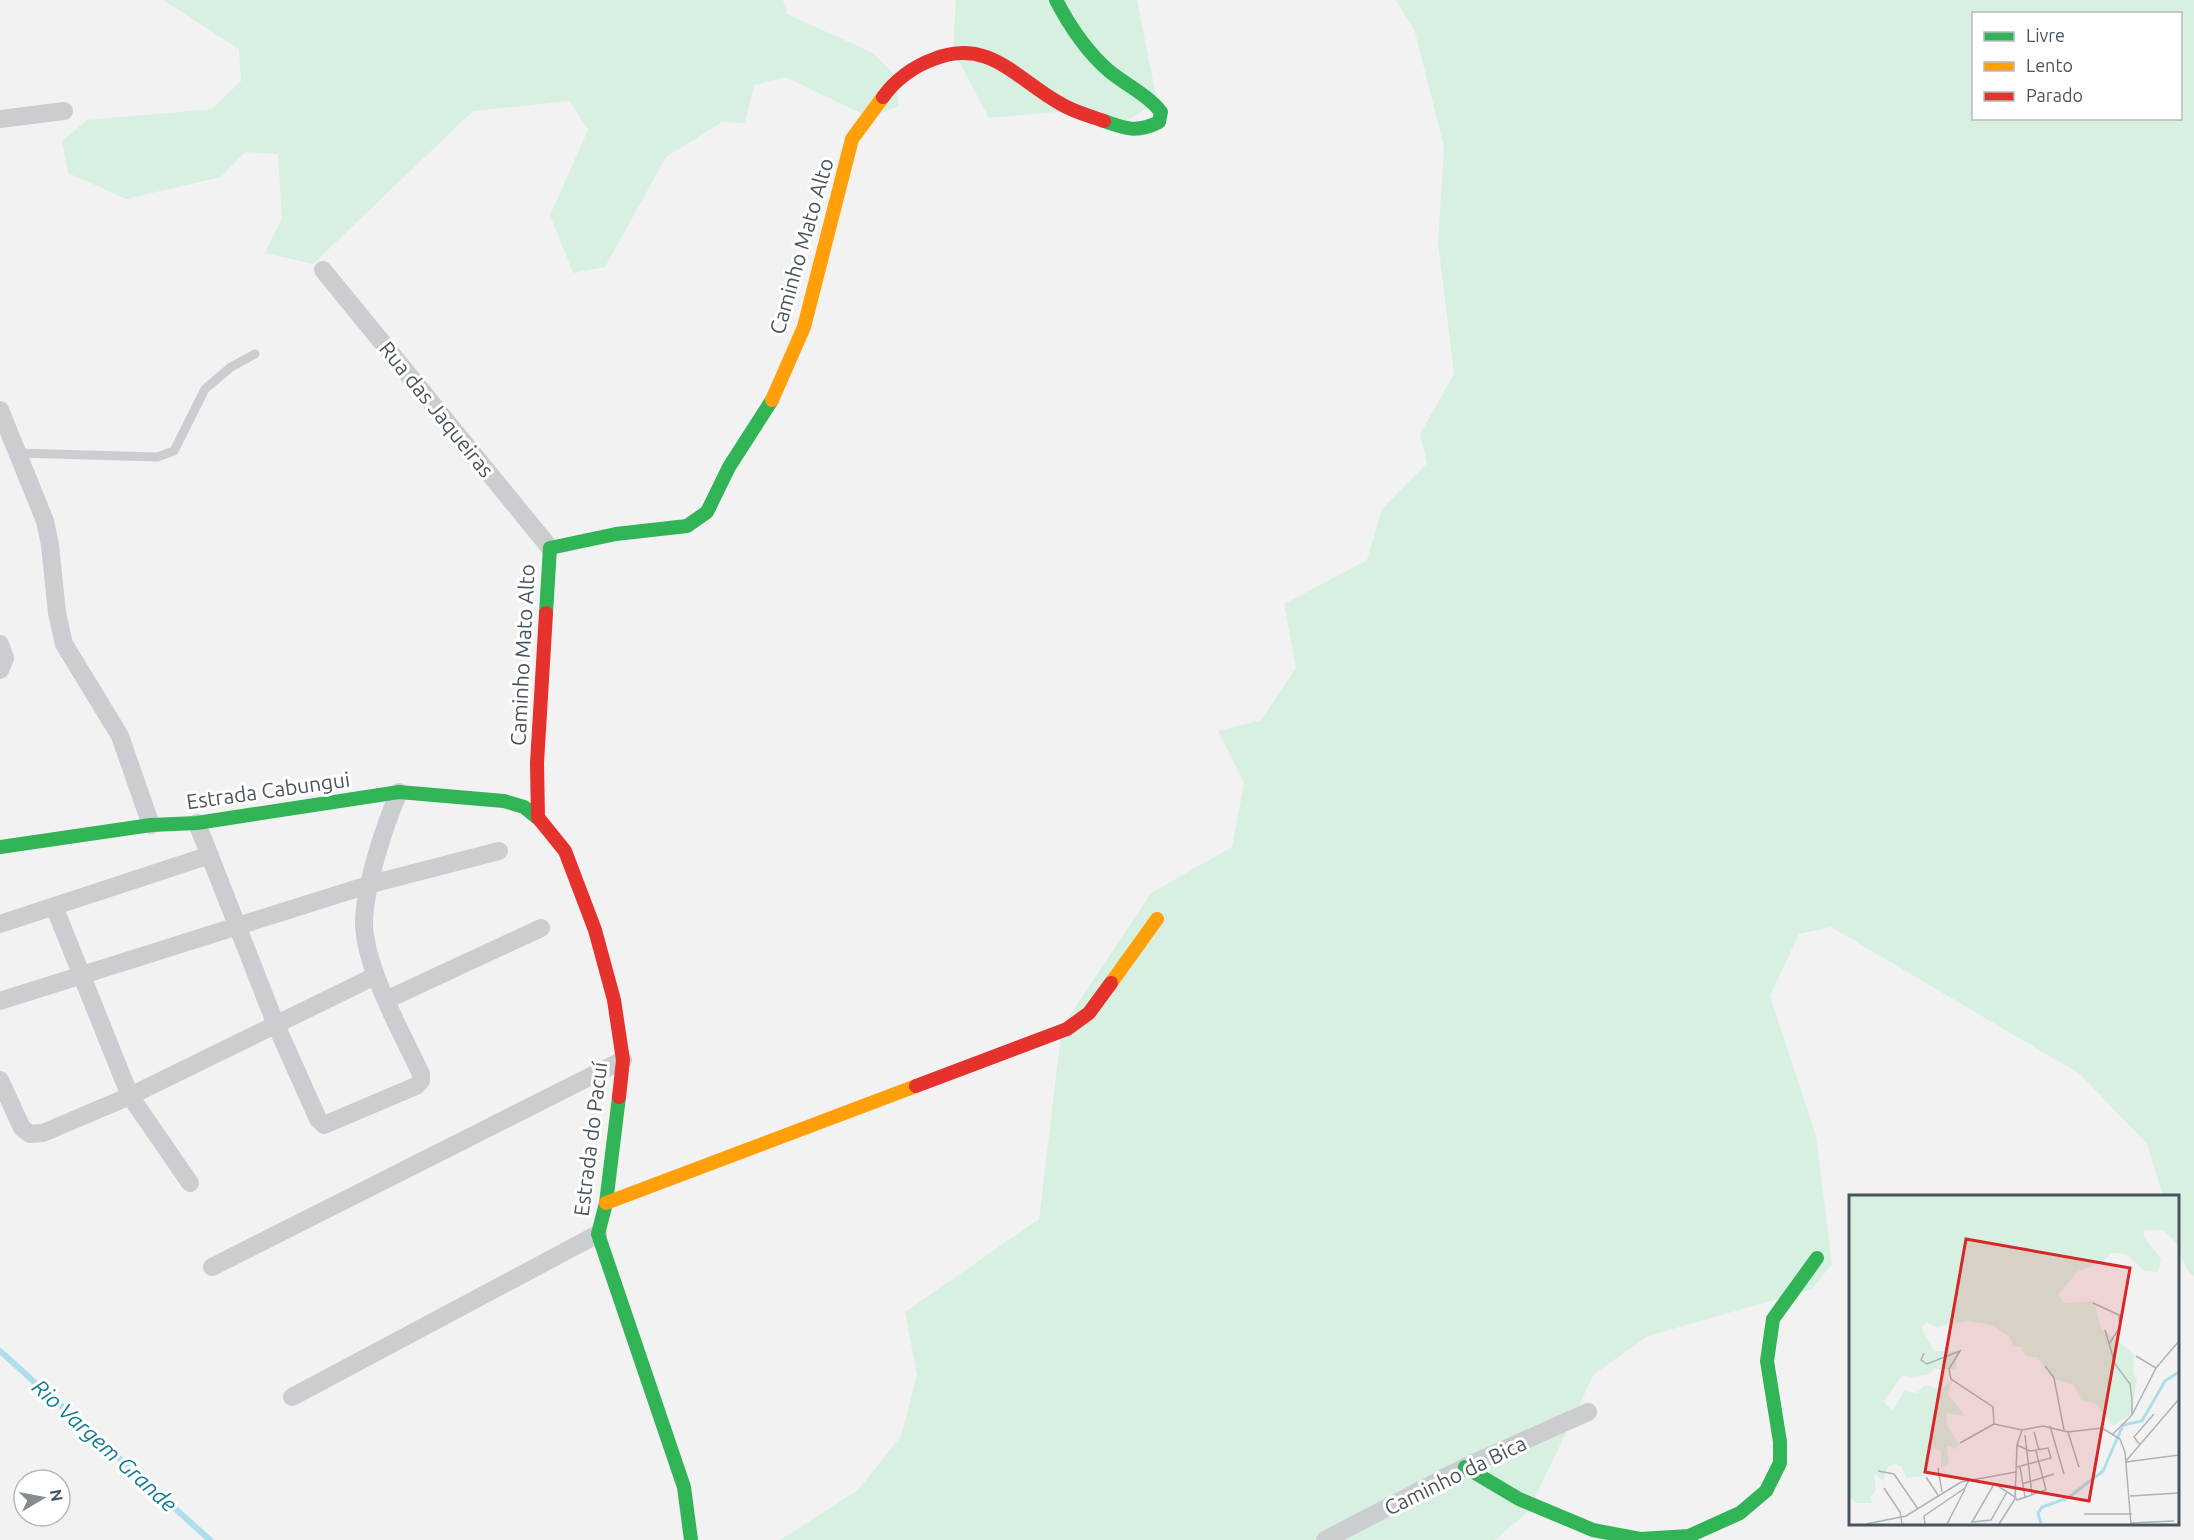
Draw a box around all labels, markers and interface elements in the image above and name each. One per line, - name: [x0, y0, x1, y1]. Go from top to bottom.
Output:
- legend: [1972, 12, 2182, 120]
- text: Livre: [2026, 25, 2065, 45]
- text: Lento: [2026, 55, 2073, 75]
- text: Parado: [2026, 85, 2083, 105]
- street label: Caminho Mato Alto: [764, 155, 838, 337]
- street label: Rua das Jaqueiras: [375, 336, 499, 482]
- street label: Caminho Mato Alto: [505, 563, 539, 747]
- street label: Estrada Cabungui: [185, 767, 351, 813]
- street label: Estrada do Pacuí: [569, 1060, 611, 1217]
- inset map: [1849, 1195, 2179, 1525]
- water label: Rio Vargem Grande: [28, 1374, 182, 1516]
- street label: Caminho da Bica: [1380, 1430, 1530, 1520]
- north arrow: [12, 1468, 72, 1528]
- text: N: [47, 1488, 67, 1503]

